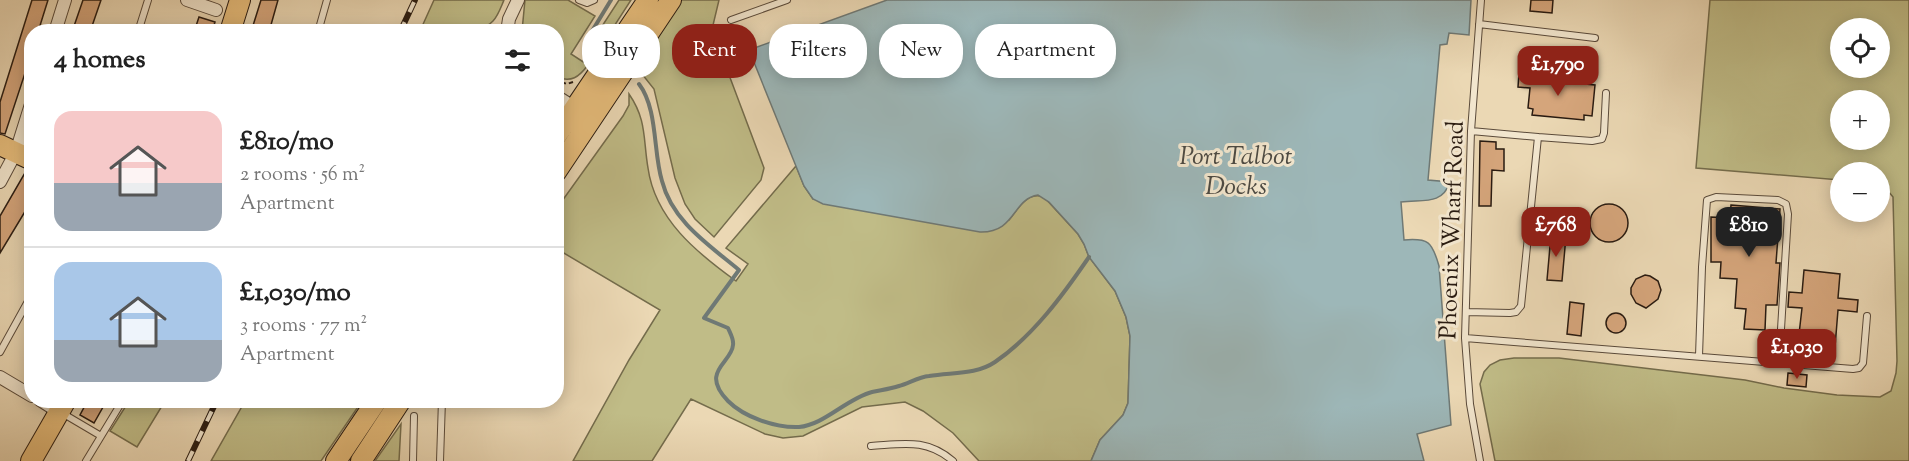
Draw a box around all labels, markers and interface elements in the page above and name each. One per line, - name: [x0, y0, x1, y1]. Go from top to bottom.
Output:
- map controls: [1830, 18, 1890, 222]
- button: locate: [1830, 18, 1890, 78]
- chip: Buy: [582, 24, 660, 78]
- chip: Rent: [672, 24, 757, 78]
- chip: Filters: [769, 24, 867, 78]
- chip: New: [879, 24, 963, 78]
- chip: Apartment: [975, 24, 1116, 78]
- text: 4 homes: [54, 42, 145, 79]
- icon: filters: [501, 44, 534, 77]
- pin: £1,790: [1509, 46, 1607, 97]
- text: £1,790: [1532, 51, 1584, 80]
- button: +: [1830, 90, 1890, 150]
- street label: Phoenix Wharf Road: [1432, 120, 1474, 340]
- text: £810/mo: [240, 124, 334, 161]
- icon: home: [102, 135, 174, 207]
- water label: Port Talbot Docks: [1180, 139, 1293, 206]
- text: 2 rooms · 56 m²: [240, 161, 365, 190]
- button: −: [1830, 162, 1890, 222]
- text: Apartment: [240, 190, 335, 219]
- pin: £768: [1520, 207, 1592, 258]
- pin: £810: [1713, 207, 1785, 258]
- text: £768: [1535, 212, 1577, 241]
- text: £810: [1730, 212, 1768, 241]
- text: £1,030/mo: [240, 275, 351, 312]
- icon: home: [102, 286, 174, 358]
- text: 3 rooms · 77 m²: [240, 312, 367, 341]
- pin: £1,030: [1748, 329, 1846, 380]
- text: £1,030: [1771, 334, 1823, 363]
- text: Apartment: [240, 341, 335, 370]

